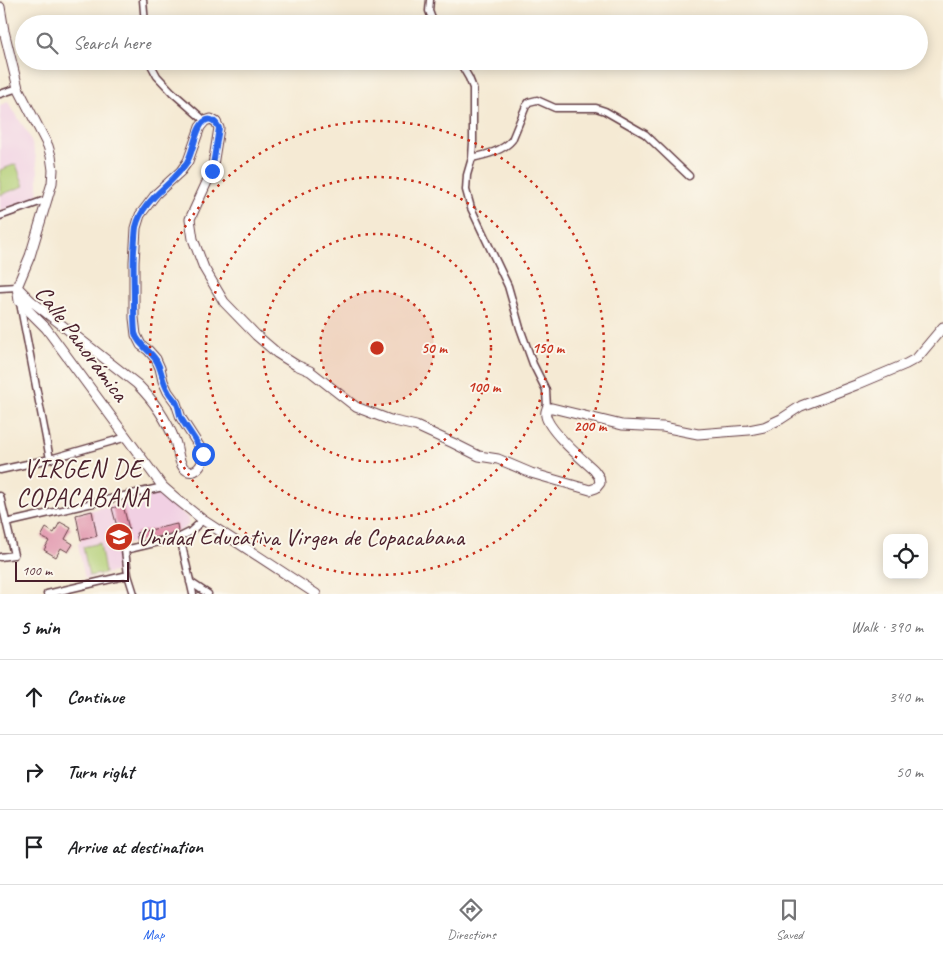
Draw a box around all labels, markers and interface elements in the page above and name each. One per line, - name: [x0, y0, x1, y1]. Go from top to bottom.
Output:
- search box: [15, 15, 928, 70]
- icon: search: [33, 29, 61, 57]
- text: Search here: [73, 31, 150, 55]
- route end: [201, 160, 224, 183]
- street label: Calle Panorámica: [29, 279, 136, 408]
- centre of rings: [368, 339, 386, 357]
- text: 50 m: [421, 339, 448, 358]
- text: 150 m: [532, 339, 566, 358]
- text: 100 m: [468, 378, 502, 397]
- text: 200 m: [574, 417, 608, 436]
- route start: [192, 443, 215, 466]
- district label: VIRGEN DE COPACABANA: [16, 453, 150, 514]
- school or university icon: Unidad Educativa Virgen de Copacabana: [104, 522, 134, 552]
- place label: Unidad Educativa Virgen de Copacabana: [138, 522, 466, 552]
- map controls: [883, 534, 928, 579]
- button: locate: [883, 534, 928, 579]
- scale bar: [15, 559, 129, 582]
- text: 100 m: [22, 562, 52, 579]
- text: 5 min: [20, 614, 60, 640]
- text: Walk · 390 m: [851, 617, 923, 637]
- icon: ahead: [20, 683, 48, 711]
- text: Continue: [67, 685, 124, 709]
- text: 340 m: [889, 687, 923, 707]
- icon: right: [20, 758, 48, 786]
- text: Turn right: [67, 760, 134, 784]
- text: 50 m: [896, 762, 923, 782]
- icon: arrive: [20, 833, 48, 861]
- text: Arrive at destination: [67, 835, 203, 859]
- tab: Map: [140, 896, 168, 943]
- tab: Directions: [447, 896, 496, 943]
- tab: Saved: [775, 896, 803, 943]

